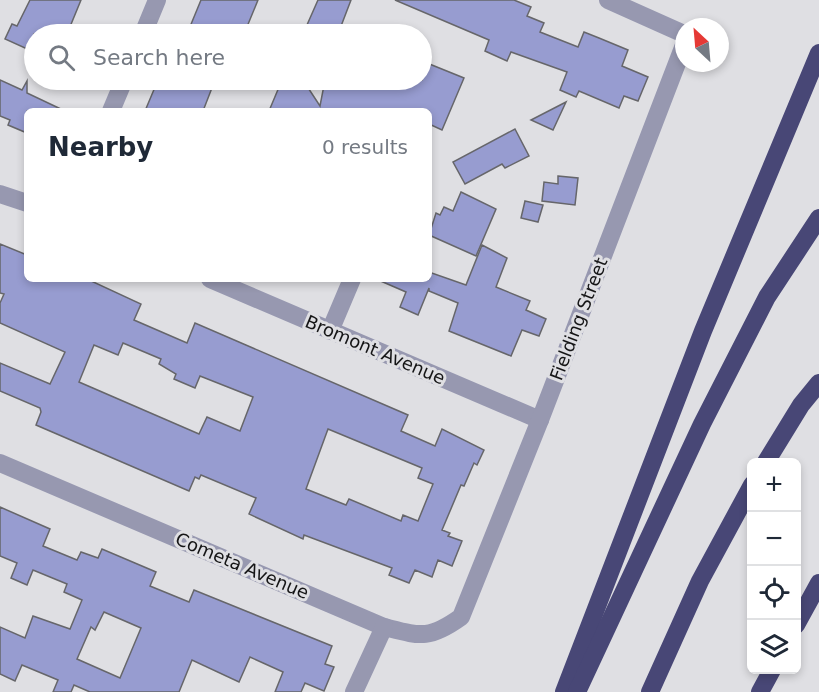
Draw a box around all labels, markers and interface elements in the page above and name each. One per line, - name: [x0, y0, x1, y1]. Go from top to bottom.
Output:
- north arrow: [675, 18, 729, 72]
- search box: [24, 24, 432, 90]
- icon: search: [45, 41, 78, 74]
- text: Search here: [93, 45, 225, 70]
- text: Nearby: [48, 132, 153, 162]
- text: 0 results: [322, 135, 408, 159]
- street label: Fielding Street: [545, 254, 612, 383]
- street label: Bromont Avenue: [302, 311, 448, 389]
- map controls: [747, 458, 801, 674]
- button: +: [747, 458, 801, 512]
- button: −: [747, 512, 801, 566]
- street label: Cometa Avenue: [172, 528, 312, 603]
- button: locate: [747, 566, 801, 620]
- button: layers: [747, 620, 801, 674]

